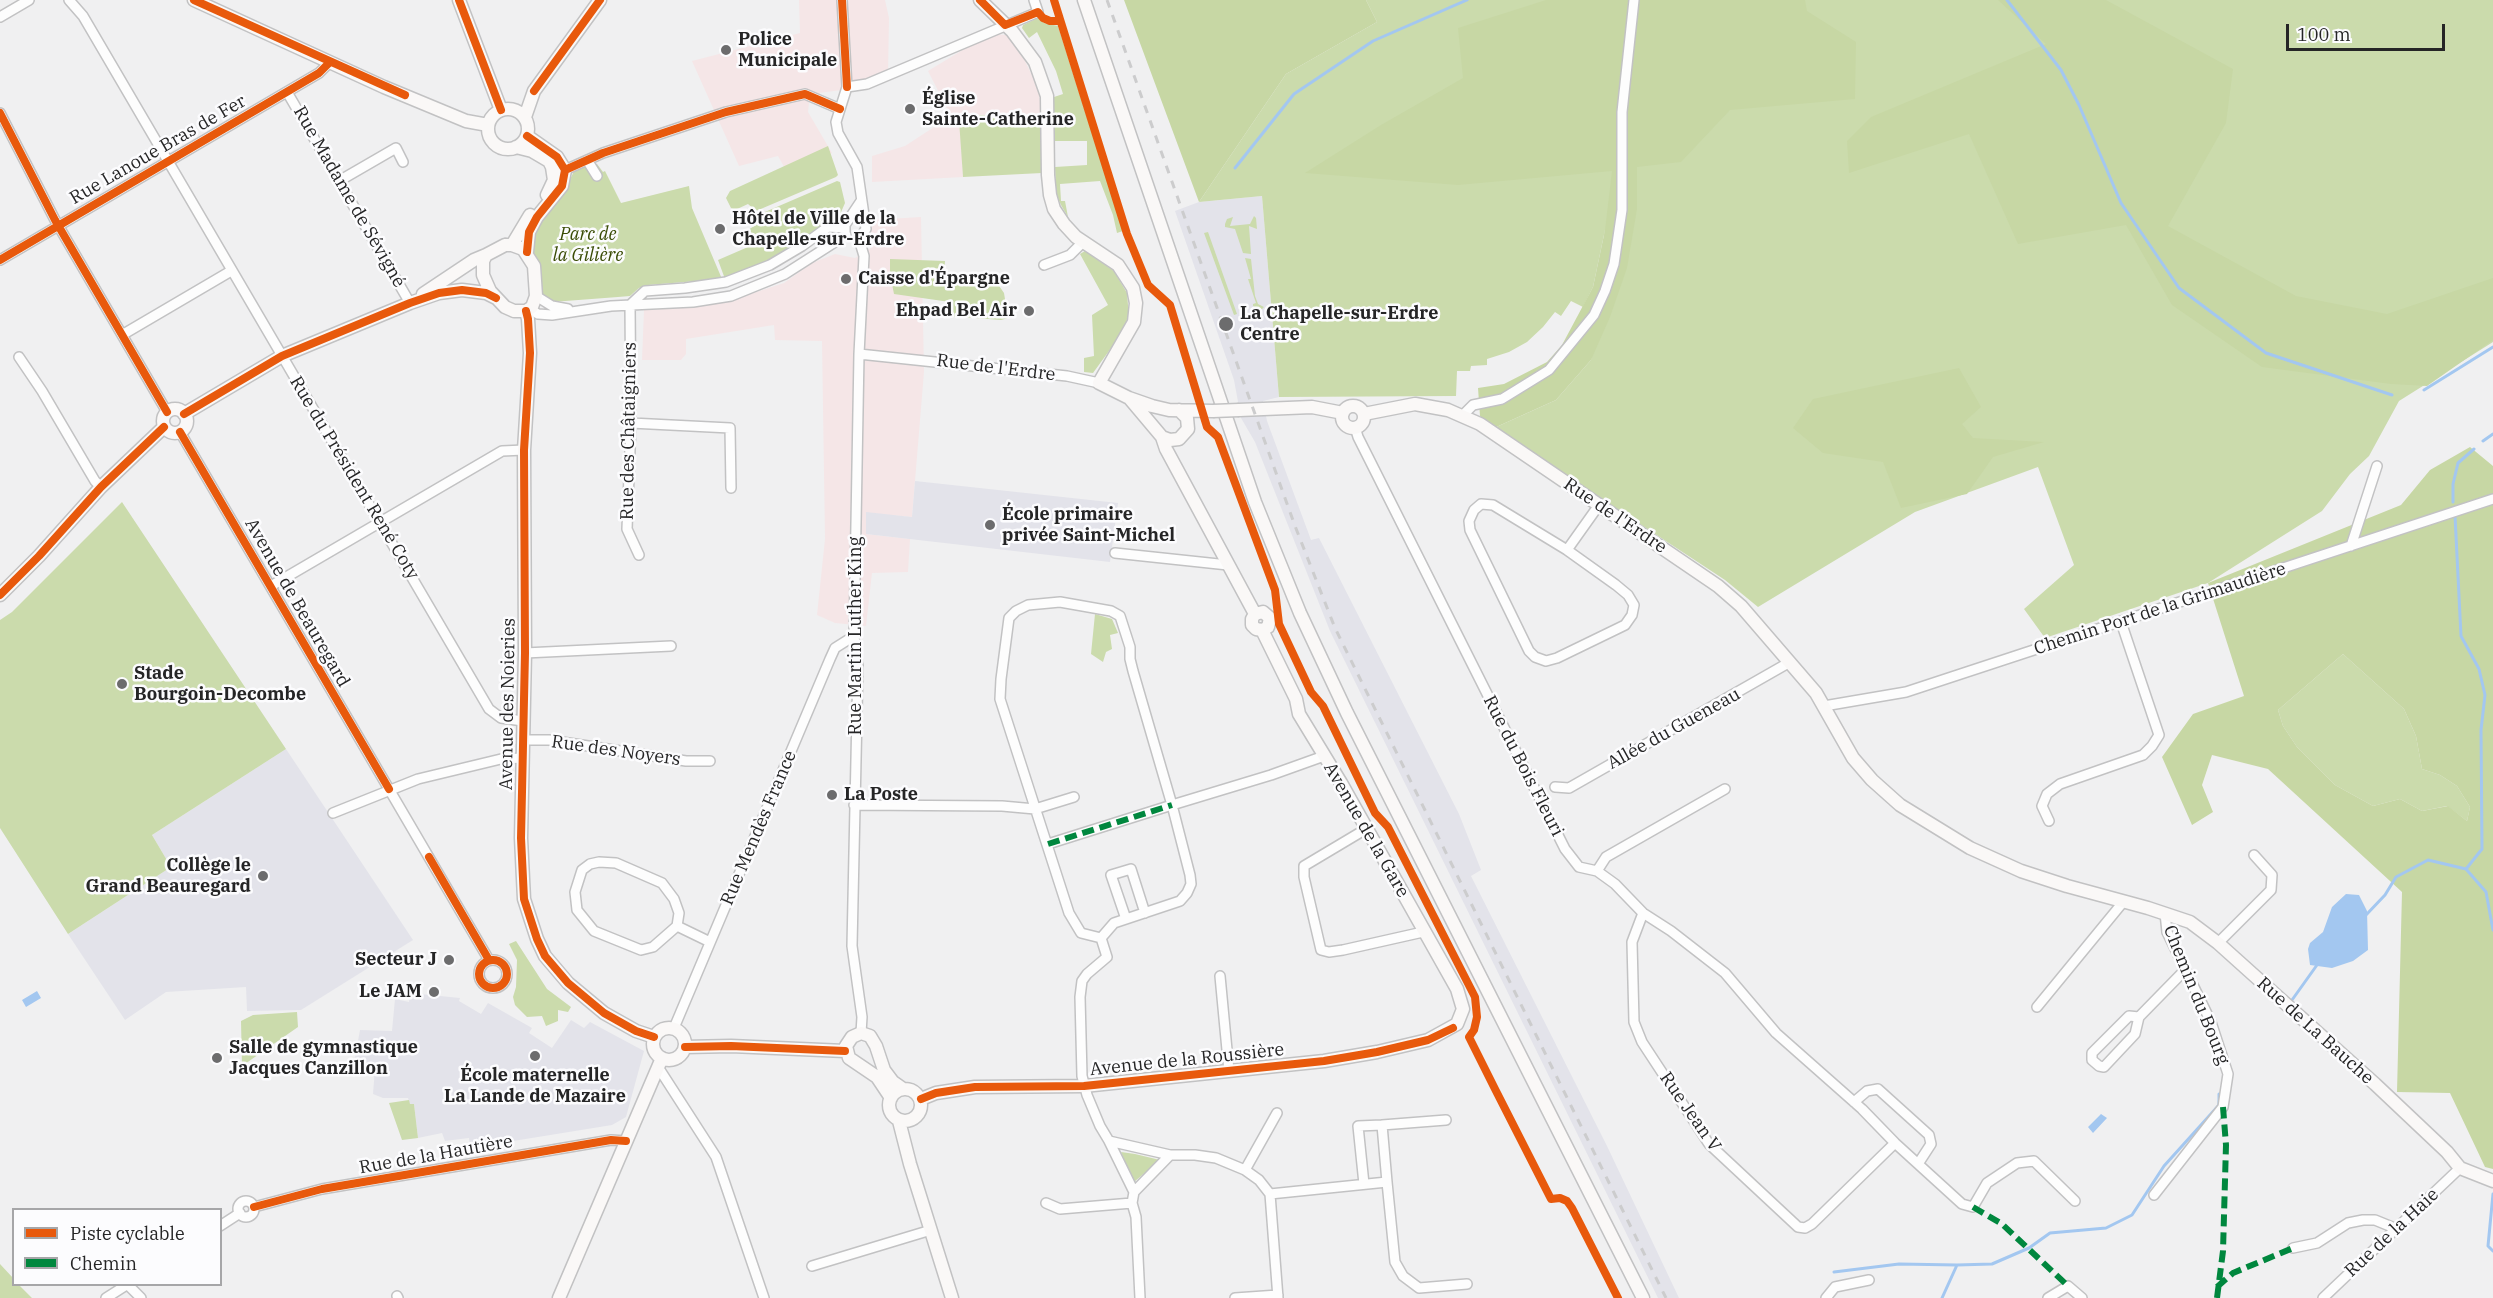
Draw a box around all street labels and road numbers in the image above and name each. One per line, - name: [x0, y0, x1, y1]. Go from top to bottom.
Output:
- street label: Rue Lanoue Bras de Fer: [66, 91, 250, 209]
- street label: Rue Madame de Sévigné: [288, 103, 410, 291]
- street label: Rue des Châtaigniers: [617, 342, 641, 520]
- street label: Rue de l'Erdre: [935, 350, 1057, 386]
- street label: Rue du Président René Coty: [285, 372, 423, 584]
- street label: Rue de l'Erdre: [1559, 474, 1671, 558]
- street label: Avenue de Beauregard: [240, 515, 354, 691]
- street label: Rue Martin Luther King: [845, 536, 867, 736]
- street label: Chemin Port de la Grimaudière: [2031, 558, 2289, 660]
- street label: Avenue des Noieries: [496, 618, 520, 790]
- street label: Allée du Gueneau: [1604, 684, 1744, 774]
- street label: Rue du Bois Fleuri: [1478, 692, 1568, 840]
- street label: Rue des Noyers: [550, 731, 682, 771]
- street label: Rue Mendès France: [717, 747, 801, 909]
- street label: Avenue de la Gare: [1319, 759, 1413, 901]
- street label: Chemin du Bourg: [2158, 922, 2234, 1068]
- street label: Rue de La Bauche: [2252, 973, 2378, 1089]
- street label: Avenue de la Roussière: [1089, 1039, 1285, 1081]
- street label: Rue Jean V: [1655, 1068, 1725, 1156]
- street label: Rue de la Hautière: [358, 1131, 514, 1179]
- street label: Rue de la Haie: [2341, 1184, 2443, 1282]

